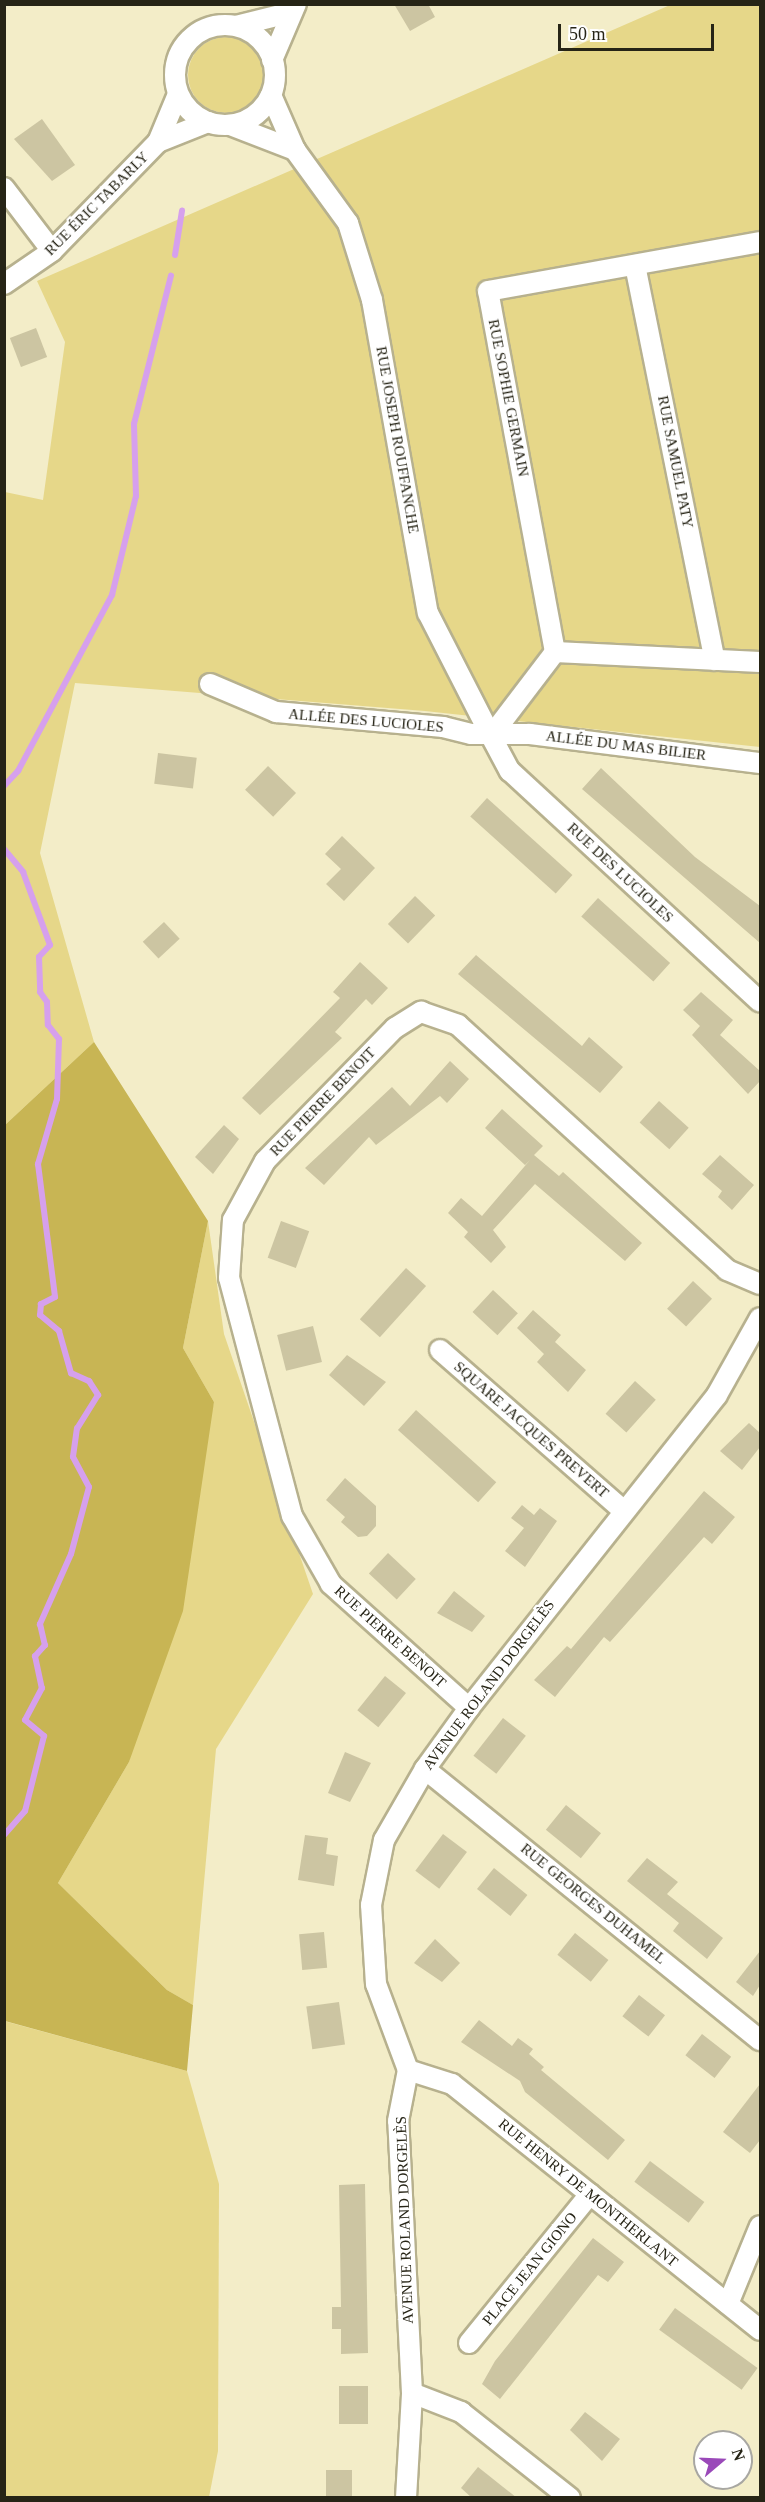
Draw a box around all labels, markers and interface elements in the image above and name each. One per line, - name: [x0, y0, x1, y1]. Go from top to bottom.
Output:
- scale bar: [561, 12, 717, 50]
- text: 50 m: [569, 24, 606, 44]
- street label: RUE ÉRIC TABARLY: [41, 148, 153, 260]
- street label: RUE SOPHIE GERMAIN: [484, 318, 532, 478]
- street label: RUE JOSEPH ROUFFANCHE: [372, 345, 422, 535]
- street label: RUE SAMUEL PATY: [653, 394, 697, 530]
- street label: ALLÉE DES LUCIOLES: [288, 705, 444, 737]
- street label: ALLÉE DU MAS BILIER: [545, 727, 707, 765]
- street label: RUE DES LUCIOLES: [563, 819, 677, 927]
- street label: RUE PIERRE BENOIT: [266, 1044, 380, 1160]
- street label: SQUARE JACQUES PREVERT: [450, 1358, 612, 1502]
- street label: RUE PIERRE BENOIT: [330, 1582, 450, 1692]
- street label: AVENUE ROLAND DORGELÈS: [419, 1597, 559, 1773]
- street label: RUE GEORGES DUHAMEL: [517, 1840, 669, 1968]
- street label: RUE HENRY DE MONTHERLANT: [494, 2115, 682, 2271]
- street label: AVENUE ROLAND DORGELÈS: [392, 2116, 418, 2324]
- street label: PLACE JEAN GIONO: [479, 2209, 581, 2329]
- north arrow: [693, 2430, 753, 2490]
- text: N: [729, 2446, 749, 2463]

